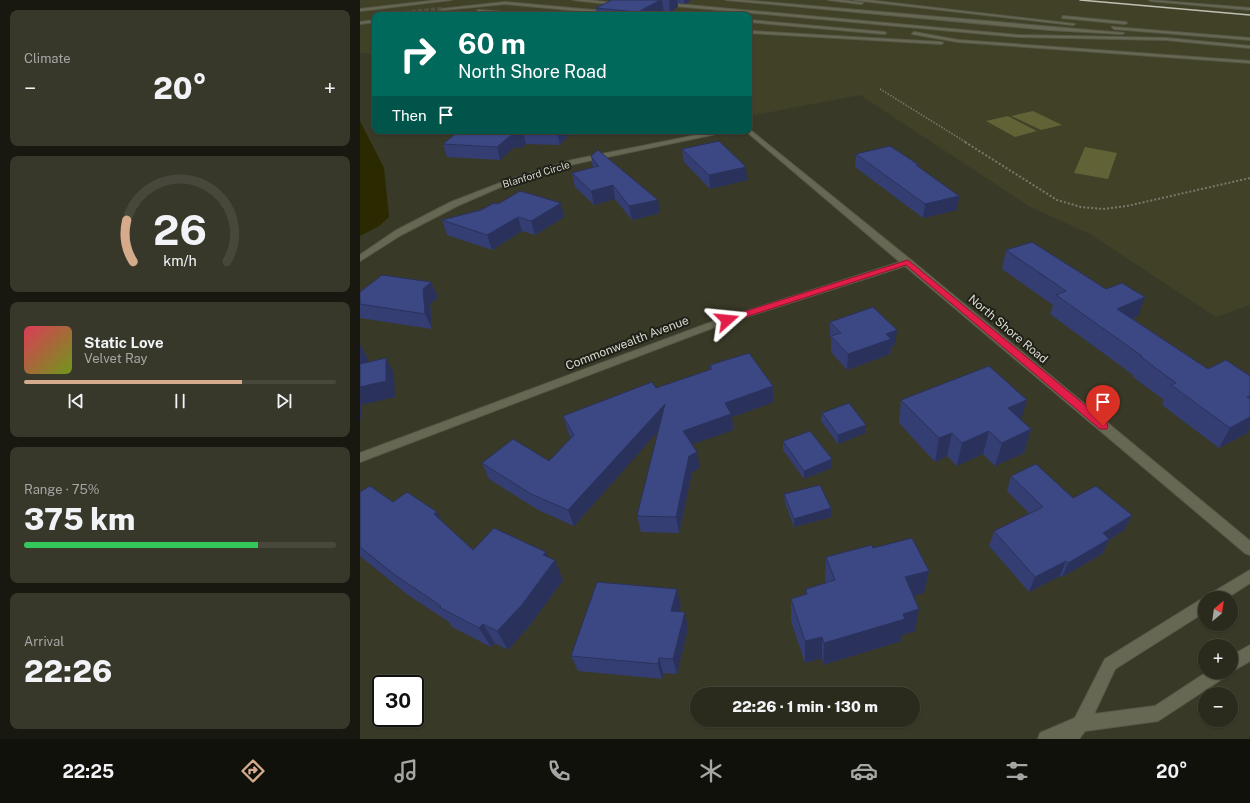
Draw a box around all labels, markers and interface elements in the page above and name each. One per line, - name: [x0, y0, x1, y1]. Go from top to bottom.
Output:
- text: 60 m: [458, 27, 526, 60]
- icon: right: [392, 28, 444, 80]
- text: Climate: [24, 51, 71, 66]
- text: North Shore Road: [458, 61, 607, 82]
- text: 20°: [153, 70, 207, 106]
- text: −: [24, 75, 36, 101]
- text: +: [324, 75, 336, 101]
- icon: arrive: [435, 104, 457, 126]
- text: Then: [392, 107, 427, 124]
- street label: Blanford Circle: [501, 158, 571, 190]
- text: 26: [153, 204, 207, 253]
- text: km/h: [163, 251, 197, 268]
- street label: North Shore Road: [966, 292, 1050, 366]
- position arrow: [706, 299, 748, 341]
- street label: Commonwealth Avenue: [563, 313, 691, 373]
- text: Static Love: [84, 334, 164, 351]
- text: Velvet Ray: [84, 351, 148, 366]
- pin: [1086, 385, 1120, 426]
- icon: previous: [65, 390, 87, 412]
- icon: pause: [169, 390, 191, 412]
- icon: next: [273, 390, 295, 412]
- icon: arrive: [1092, 391, 1114, 413]
- text: Range · 75%: [24, 482, 100, 497]
- text: 375 km: [24, 501, 135, 537]
- north arrow: [1198, 591, 1238, 631]
- map controls: [1198, 591, 1238, 727]
- text: Arrival: [24, 634, 64, 649]
- button: +: [1198, 639, 1238, 679]
- text: 22:26: [24, 653, 112, 689]
- speed limit sign: 30: [372, 675, 424, 727]
- button: −: [1198, 687, 1238, 727]
- text: 22:26 · 1 min · 130 m: [732, 698, 878, 715]
- icon: directions: [239, 757, 267, 785]
- icon: music: [392, 757, 420, 785]
- icon: phone: [545, 757, 573, 785]
- icon: climate: [697, 757, 725, 785]
- icon: car: [850, 757, 878, 785]
- icon: filters: [1003, 757, 1031, 785]
- text: 22:25: [62, 761, 114, 782]
- text: 20°: [1156, 761, 1188, 782]

